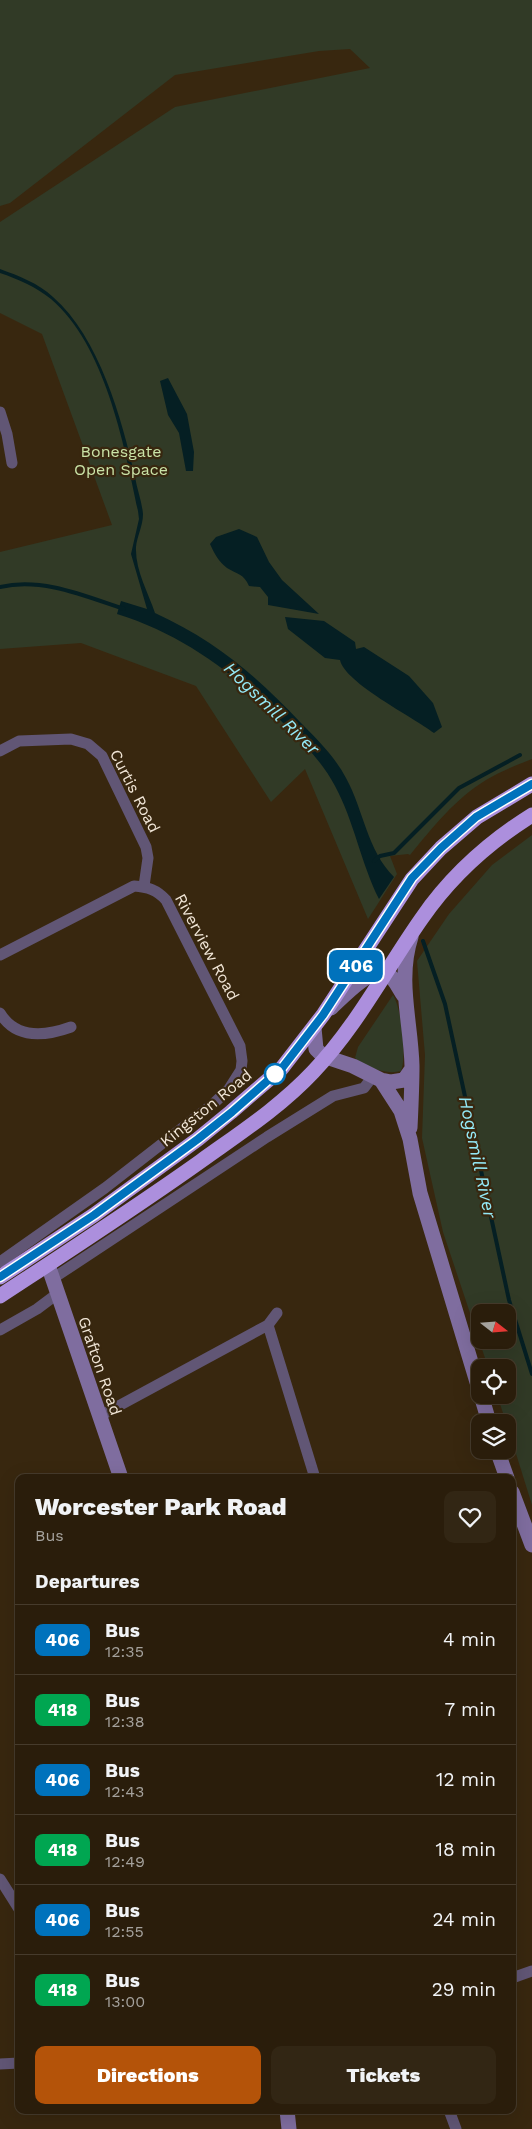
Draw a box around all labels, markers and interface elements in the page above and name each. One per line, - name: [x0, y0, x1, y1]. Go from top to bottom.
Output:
- park label: Bonesgate Open Space: [74, 442, 168, 479]
- water label: Hogsmill River: [220, 657, 325, 759]
- street label: Curtis Road: [106, 746, 164, 836]
- street label: Riverview Road: [171, 890, 243, 1004]
- line badge: 406: [327, 950, 385, 982]
- text: 406: [339, 955, 373, 976]
- unlabelled marker: [264, 1063, 286, 1085]
- street label: Kingston Road: [156, 1065, 256, 1151]
- water label: Hogsmill River: [455, 1094, 501, 1221]
- north arrow: [471, 1304, 516, 1349]
- map controls: [471, 1304, 516, 1459]
- street label: Grafton Road: [74, 1314, 126, 1418]
- button: locate: [471, 1359, 516, 1404]
- button: layers: [471, 1414, 516, 1459]
- button: heart: [444, 1491, 496, 1543]
- text: Worcester Park Road: [35, 1493, 287, 1521]
- text: Bus: [35, 1526, 64, 1545]
- text: Departures: [35, 1570, 140, 1593]
- text: Bus: [105, 1619, 140, 1642]
- text: 4 min: [443, 1628, 496, 1651]
- text: 406: [45, 1629, 80, 1650]
- text: 12:35: [105, 1642, 144, 1661]
- text: Bus: [105, 1689, 140, 1712]
- text: 7 min: [445, 1698, 496, 1721]
- text: 418: [47, 1699, 78, 1720]
- text: 12:38: [105, 1712, 145, 1731]
- text: Bus: [105, 1759, 140, 1782]
- text: 12 min: [436, 1768, 496, 1791]
- text: 406: [45, 1769, 80, 1790]
- text: 12:43: [105, 1782, 144, 1801]
- text: Bus: [105, 1829, 140, 1852]
- text: 18 min: [435, 1838, 496, 1861]
- text: 418: [47, 1839, 78, 1860]
- text: 12:49: [105, 1852, 145, 1871]
- text: Bus: [105, 1899, 140, 1922]
- text: 24 min: [432, 1908, 496, 1931]
- text: 406: [45, 1909, 80, 1930]
- text: 12:55: [105, 1922, 144, 1941]
- text: Bus: [105, 1969, 140, 1992]
- text: 29 min: [432, 1978, 496, 2001]
- text: 418: [47, 1979, 78, 2000]
- text: 13:00: [105, 1992, 145, 2011]
- button: Directions: [35, 2046, 261, 2104]
- button: Tickets: [271, 2046, 496, 2104]

